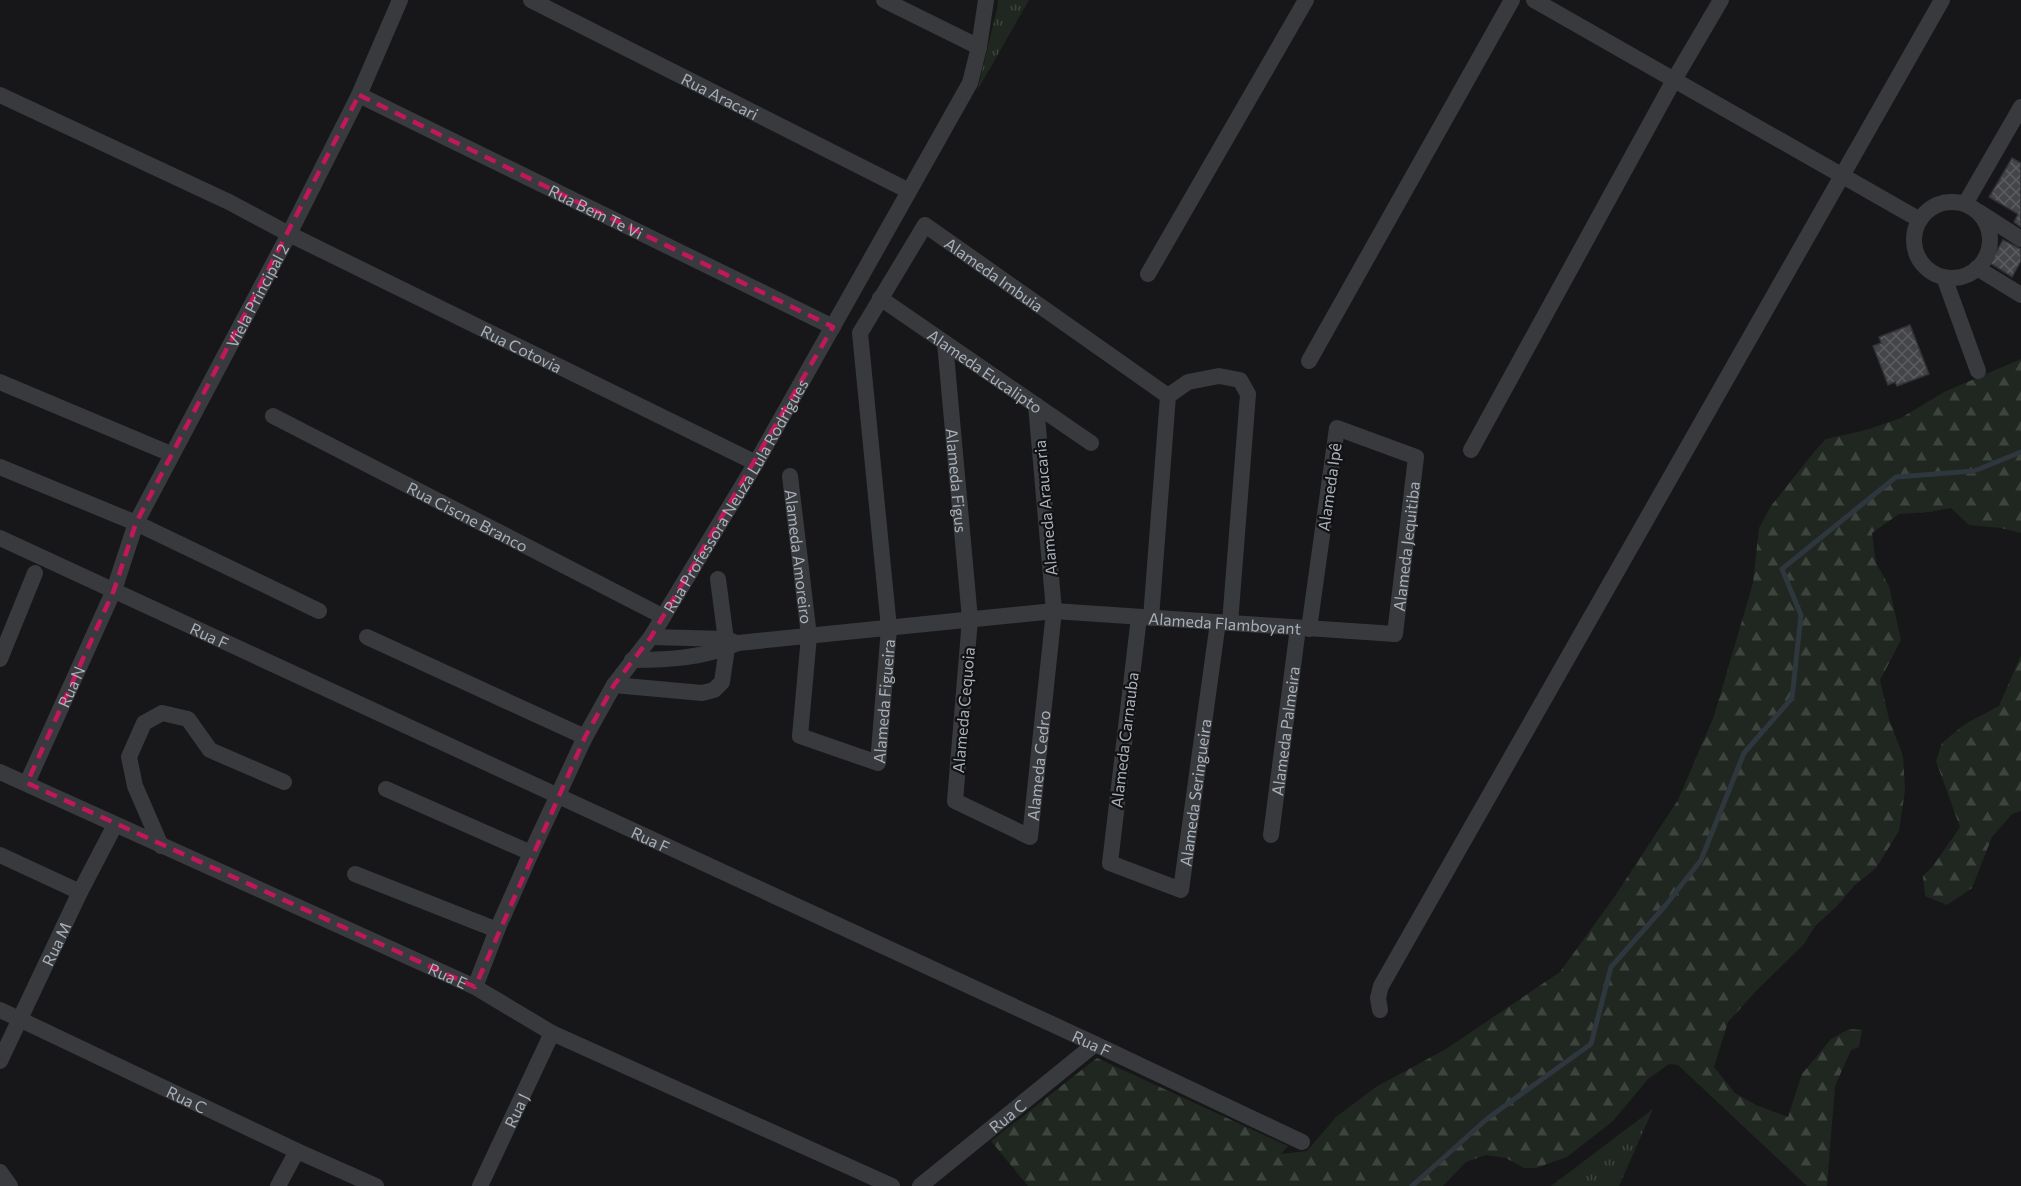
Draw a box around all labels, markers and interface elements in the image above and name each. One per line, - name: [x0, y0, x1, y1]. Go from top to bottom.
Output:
- street label: Rua Aracari: [679, 68, 762, 123]
- street label: Rua Bem Te Vi: [546, 180, 646, 242]
- street label: Alameda Imbuia: [942, 233, 1047, 315]
- street label: Viela Principal 2: [221, 240, 292, 350]
- street label: Rua Cotovia: [478, 320, 565, 376]
- street label: Alameda Eucalipto: [925, 324, 1046, 417]
- street label: Rua Professora Neuza Lula Rodrigues: [659, 375, 811, 616]
- street label: Alameda Figus: [943, 427, 972, 534]
- street label: Alameda Araucaria: [1030, 439, 1060, 577]
- street label: Alameda Ipê: [1313, 442, 1345, 532]
- street label: Rua Ciscne Branco: [404, 477, 532, 555]
- street label: Alameda Jequitiba: [1388, 480, 1423, 612]
- street label: Alameda Amoreiro: [782, 488, 817, 625]
- street label: Alameda Flamboyant: [1148, 608, 1302, 637]
- street label: Rua F: [187, 618, 232, 652]
- street label: Alameda Figueira: [868, 638, 898, 764]
- street label: Alameda Cequoia: [948, 646, 978, 774]
- street label: Rua N: [53, 663, 88, 710]
- street label: Alameda Palmeira: [1267, 665, 1302, 797]
- street label: Alameda Carnauba: [1106, 671, 1142, 809]
- street label: Alameda Cedro: [1022, 709, 1053, 822]
- street label: Alameda Seringueira: [1175, 717, 1214, 868]
- street label: Rua F: [629, 822, 673, 856]
- street label: Rua M: [37, 918, 74, 969]
- street label: Rua E: [426, 958, 471, 992]
- street label: Rua F: [1070, 1026, 1114, 1060]
- street label: Rua C: [164, 1081, 210, 1116]
- street label: Rua J: [500, 1090, 532, 1130]
- street label: Rua C: [985, 1095, 1029, 1136]

